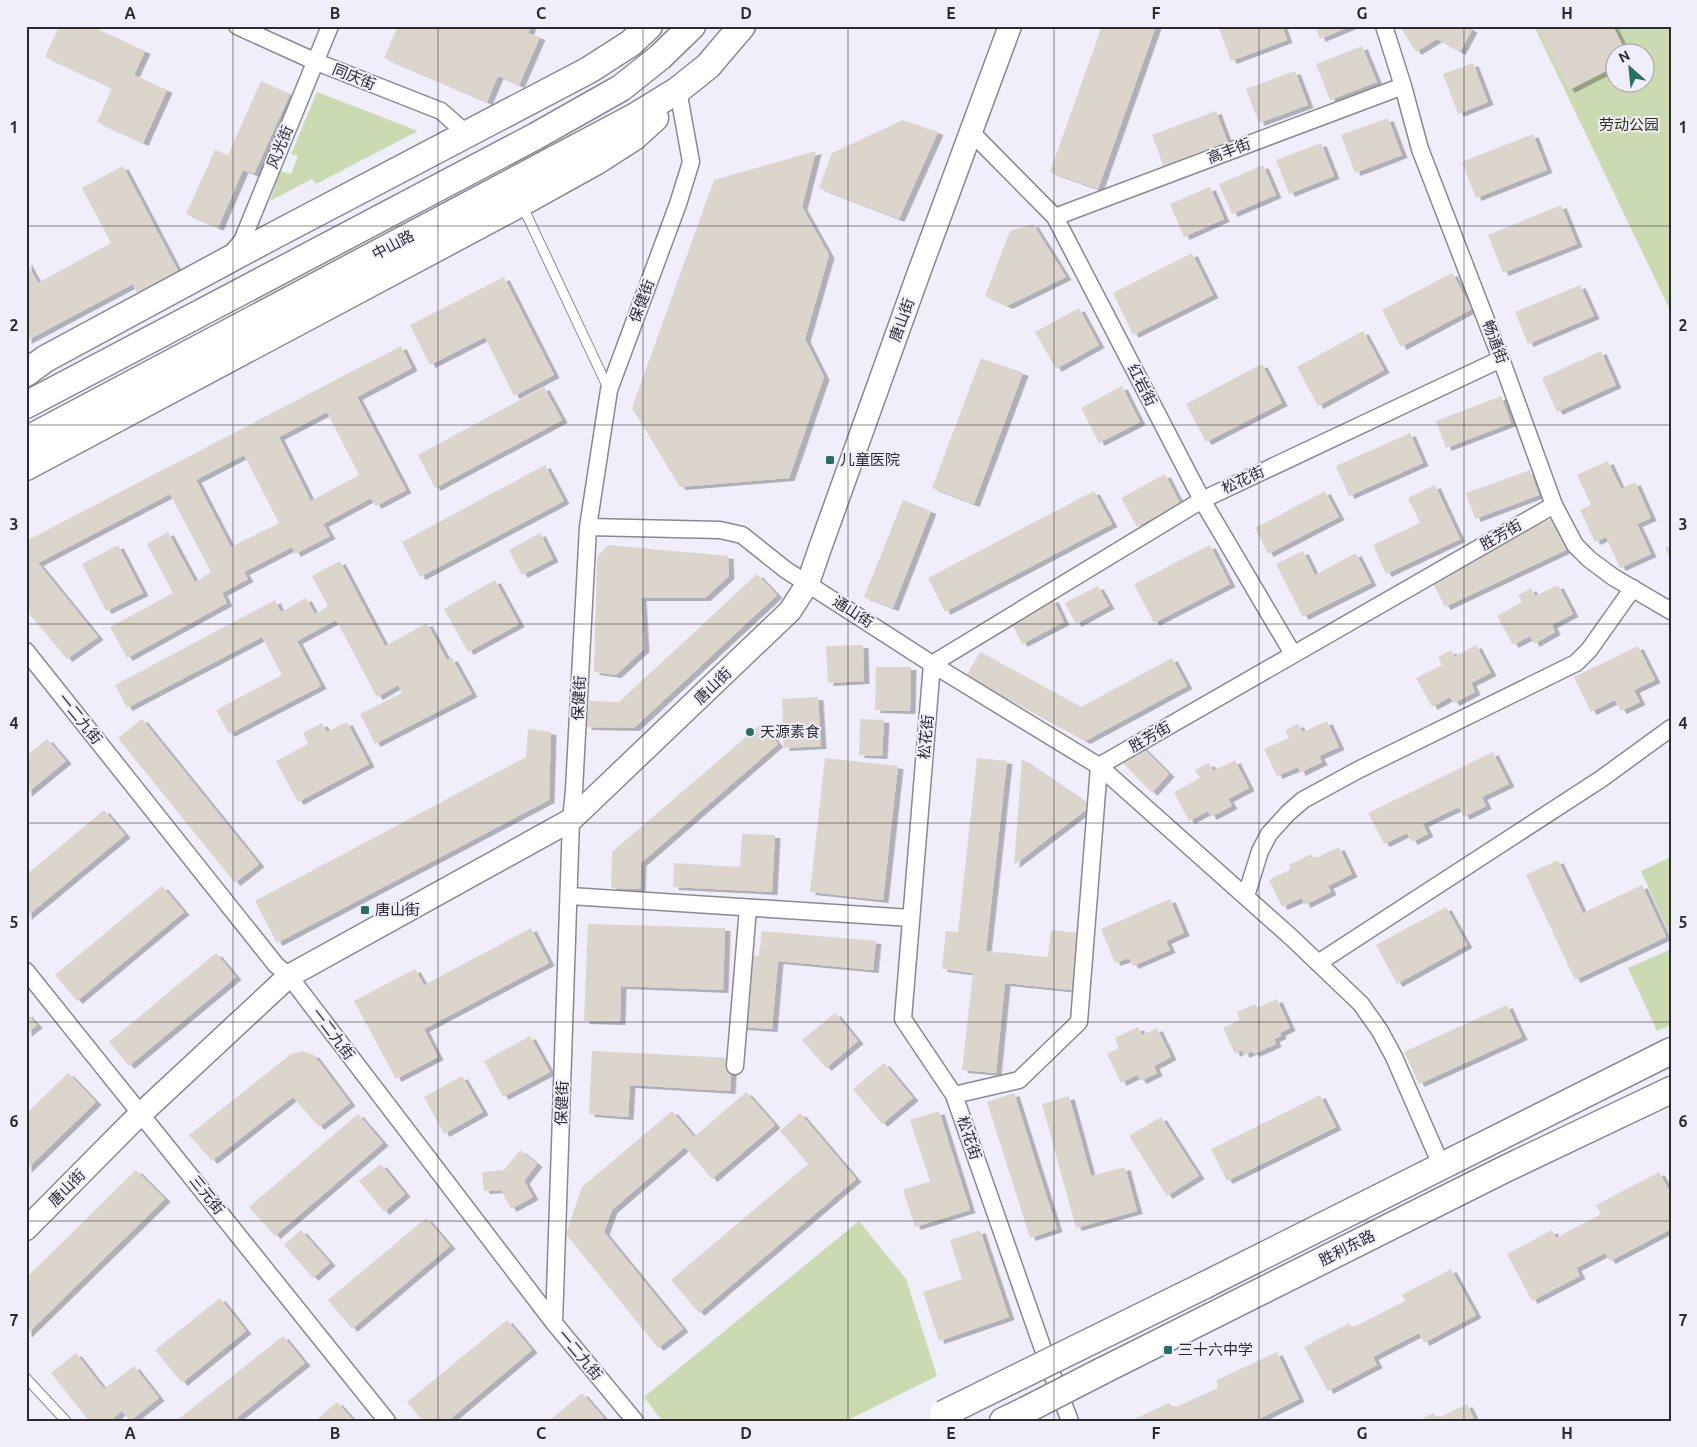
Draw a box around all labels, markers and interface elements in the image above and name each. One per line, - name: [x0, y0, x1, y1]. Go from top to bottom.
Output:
- text: A: [124, 4, 136, 22]
- text: B: [330, 4, 340, 22]
- text: C: [536, 4, 546, 22]
- text: D: [740, 4, 752, 22]
- text: E: [946, 4, 956, 22]
- text: F: [1152, 4, 1161, 22]
- text: G: [1356, 4, 1368, 22]
- text: H: [1561, 4, 1573, 22]
- north arrow: [1604, 42, 1654, 92]
- text: N: [1616, 47, 1632, 66]
- street label: 同庆街: [330, 60, 378, 93]
- park label: 劳动公园: [1599, 116, 1659, 133]
- text: 1: [9, 118, 19, 136]
- text: 1: [1678, 118, 1688, 136]
- street label: 风光街: [263, 123, 296, 171]
- street label: 高丰街: [1205, 135, 1253, 167]
- street label: 中山路: [369, 226, 417, 263]
- street label: 保健街: [626, 277, 657, 325]
- street label: 唐山街: [886, 296, 917, 344]
- text: 2: [9, 316, 19, 334]
- text: 2: [1678, 316, 1688, 334]
- street label: 畅通街: [1479, 318, 1511, 366]
- street label: 红岩街: [1125, 361, 1160, 409]
- place label: 儿童医院: [840, 451, 900, 468]
- marker: 儿童医院: [824, 454, 836, 466]
- street label: 松花街: [1219, 462, 1267, 497]
- text: 3: [9, 515, 19, 533]
- text: 3: [1678, 515, 1688, 533]
- street label: 胜芳街: [1477, 516, 1524, 553]
- street label: 通山街: [830, 592, 877, 631]
- street label: 唐山街: [691, 664, 735, 707]
- street label: 保健街: [569, 675, 588, 721]
- street label: 一二九街: [55, 690, 106, 747]
- text: 4: [9, 714, 19, 732]
- street label: 松花街: [915, 714, 936, 760]
- text: 4: [1678, 714, 1688, 732]
- street label: 胜芳街: [1126, 718, 1173, 755]
- place label: 天源素食: [760, 723, 820, 740]
- marker: 天源素食: [744, 726, 756, 738]
- place label: 唐山街: [375, 901, 420, 918]
- marker: 唐山街: [359, 904, 371, 916]
- text: 5: [9, 913, 19, 931]
- text: 5: [1678, 913, 1688, 931]
- street label: 一二九街: [309, 1005, 358, 1063]
- street label: 保健街: [552, 1080, 571, 1126]
- text: 6: [9, 1112, 19, 1130]
- text: 6: [1678, 1112, 1688, 1130]
- street label: 松花街: [954, 1114, 985, 1162]
- street label: 唐山街: [45, 1166, 89, 1210]
- street label: 三元街: [187, 1172, 228, 1218]
- street label: 胜利东路: [1316, 1226, 1377, 1269]
- text: 7: [9, 1311, 19, 1329]
- text: 7: [1678, 1311, 1688, 1329]
- street label: 一二九街: [555, 1326, 606, 1383]
- place label: 三十六中学: [1178, 1341, 1253, 1358]
- marker: 三十六中学: [1162, 1344, 1174, 1356]
- text: A: [124, 1424, 136, 1442]
- text: B: [330, 1424, 340, 1442]
- text: C: [536, 1424, 546, 1442]
- text: D: [740, 1424, 752, 1442]
- text: E: [946, 1424, 956, 1442]
- text: F: [1152, 1424, 1161, 1442]
- text: G: [1356, 1424, 1368, 1442]
- text: H: [1561, 1424, 1573, 1442]

